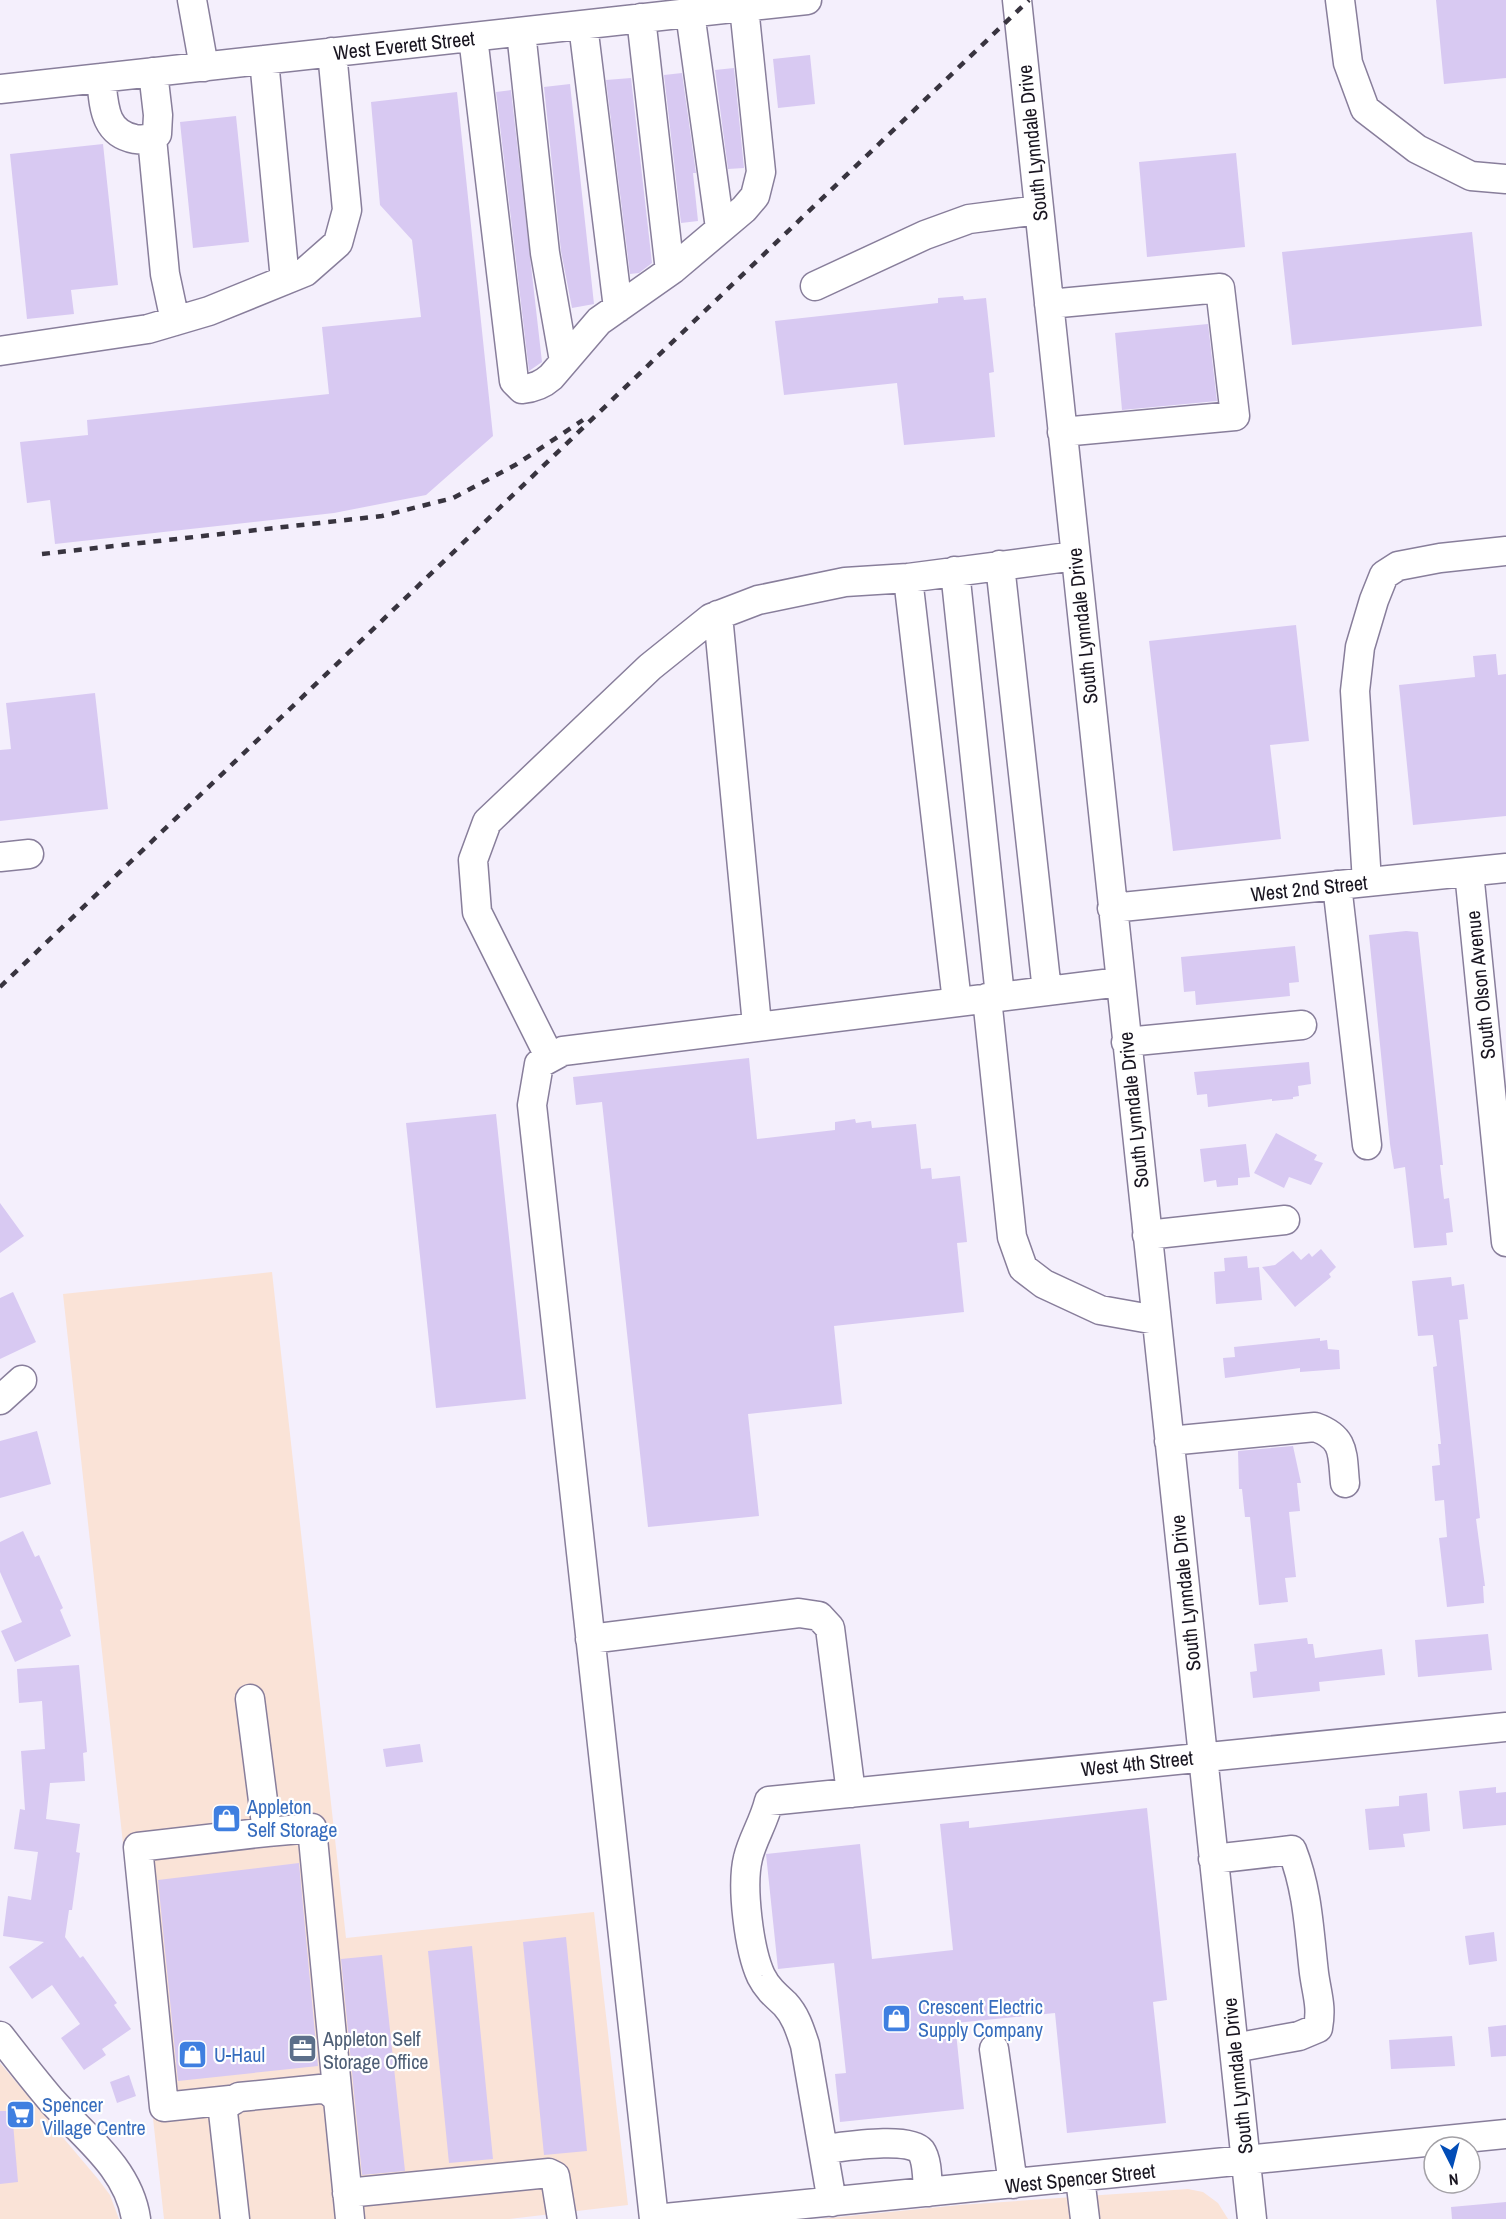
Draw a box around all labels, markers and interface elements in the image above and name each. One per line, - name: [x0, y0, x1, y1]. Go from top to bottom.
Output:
- street label: West Everett Street: [332, 24, 476, 66]
- street label: South Lynndale Drive: [1010, 63, 1054, 223]
- street label: South Lynndale Drive: [1060, 546, 1104, 706]
- street label: West 2nd Street: [1249, 868, 1369, 908]
- street label: South Olson Avenue: [1459, 909, 1501, 1061]
- street label: South Lynndale Drive: [1111, 1030, 1155, 1190]
- street label: South Lynndale Drive: [1163, 1513, 1207, 1673]
- street label: West 4th Street: [1080, 1744, 1195, 1782]
- place label: Appleton Self Storage: [246, 1793, 337, 1843]
- shop icon: Appleton Self Storage: [210, 1802, 242, 1834]
- place label: Crescent Electric Supply Company: [918, 1993, 1044, 2043]
- street label: South Lynndale Drive: [1215, 1996, 1259, 2156]
- shop icon: Crescent Electric Supply Company: [881, 2002, 913, 2034]
- place label: Appleton Self Storage Office: [322, 2025, 428, 2075]
- office icon: Appleton Self Storage Office: [286, 2033, 318, 2065]
- shop icon: U-Haul: [177, 2038, 209, 2070]
- place label: U-Haul: [214, 2041, 265, 2068]
- place label: Spencer Village Centre: [42, 2091, 146, 2141]
- supermarket icon: Spencer Village Centre: [5, 2099, 37, 2131]
- north arrow: [1422, 2135, 1482, 2195]
- street label: West Spencer Street: [1003, 2157, 1157, 2199]
- text: N: [1448, 2168, 1459, 2191]

